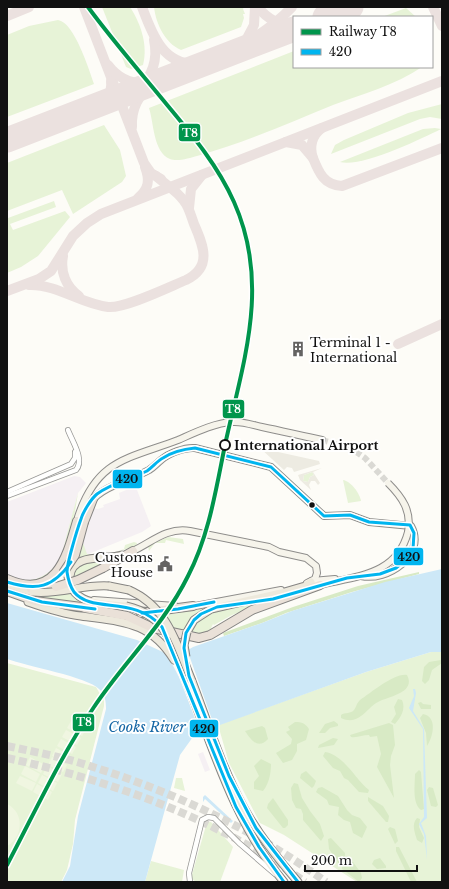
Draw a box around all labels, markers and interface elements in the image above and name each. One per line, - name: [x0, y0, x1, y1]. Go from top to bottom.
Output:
- legend: [293, 16, 433, 68]
- text: Railway T8: [329, 24, 397, 39]
- text: 420: [329, 44, 352, 59]
- line badge: T8: [178, 123, 201, 142]
- text: T8: [182, 126, 198, 140]
- place label: Terminal 1 - International: [310, 334, 397, 366]
- building icon: Terminal 1 - International: [289, 340, 307, 358]
- line badge: T8: [222, 399, 245, 419]
- text: T8: [225, 402, 241, 416]
- place label: International Airport: [234, 437, 378, 454]
- marker: International Airport: [219, 439, 231, 451]
- line badge: 420: [112, 469, 143, 489]
- text: 420: [116, 472, 138, 486]
- unlabelled marker: [307, 500, 317, 510]
- line badge: 420: [393, 547, 424, 566]
- place label: Customs House: [95, 549, 153, 581]
- text: 420: [398, 550, 420, 564]
- public building icon: Customs House: [156, 555, 174, 573]
- line badge: T8: [72, 713, 95, 732]
- text: T8: [76, 715, 92, 729]
- water label: Cooks River: [108, 718, 186, 736]
- line badge: 420: [189, 719, 219, 738]
- text: 420: [193, 722, 215, 736]
- scale bar: [305, 847, 417, 873]
- text: 200 m: [311, 853, 352, 868]

